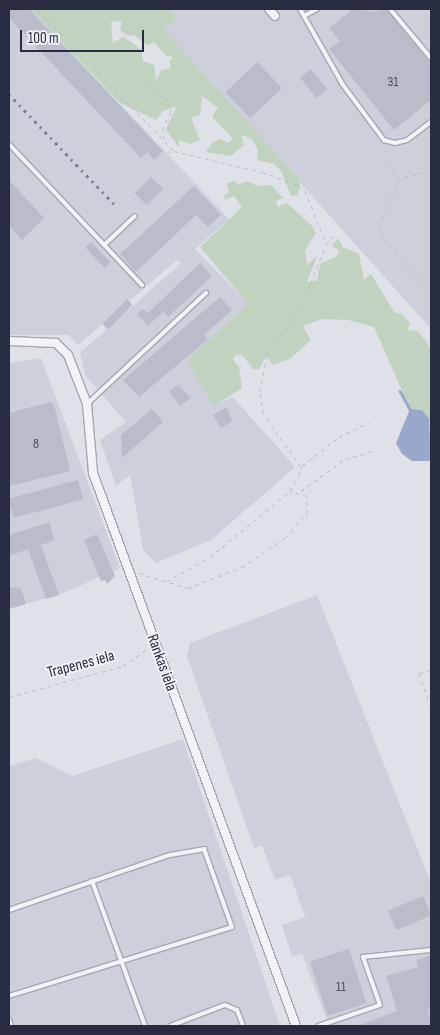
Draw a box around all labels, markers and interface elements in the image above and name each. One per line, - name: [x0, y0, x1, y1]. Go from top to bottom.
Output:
- scale bar: [22, 20, 146, 52]
- text: 100 m: [28, 29, 59, 48]
- house number: 31: [388, 74, 398, 90]
- house number: 8: [33, 436, 39, 452]
- street label: Rankas iela: [142, 632, 180, 694]
- street label: Trapenes iela: [45, 647, 117, 683]
- house number: 11: [336, 979, 346, 995]

